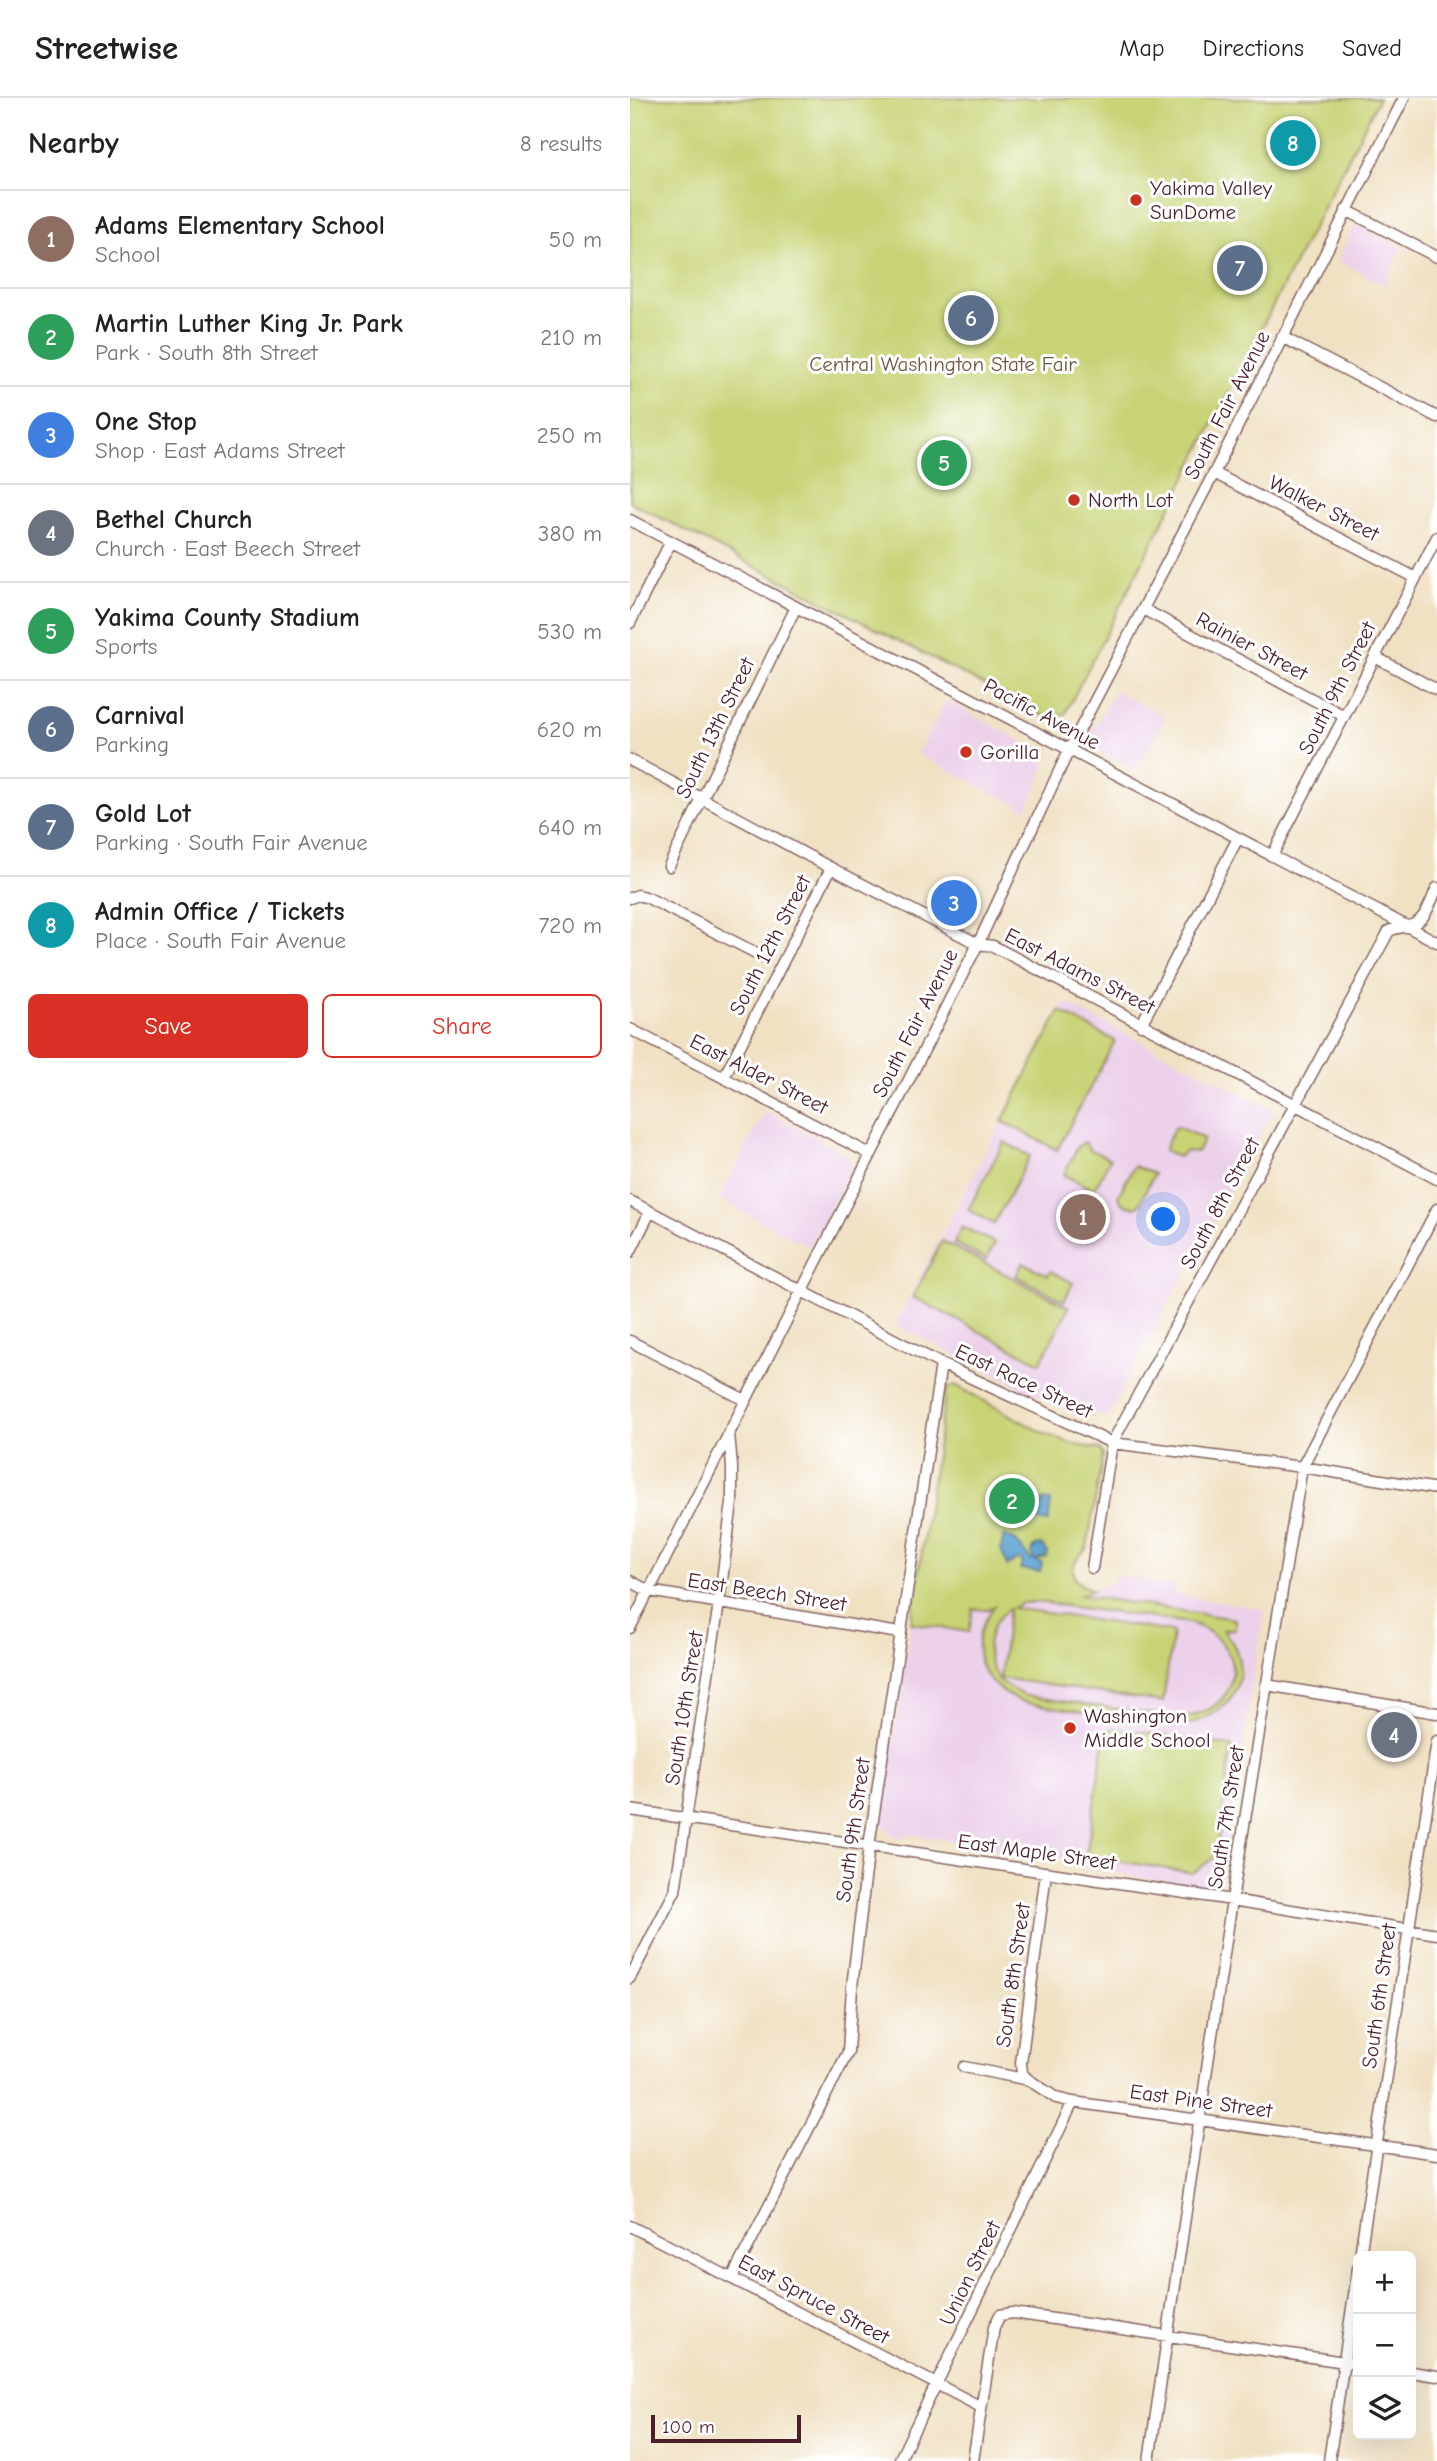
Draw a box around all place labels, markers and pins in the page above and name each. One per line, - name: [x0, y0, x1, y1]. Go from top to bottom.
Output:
- pin: 8: [1270, 117, 1316, 169]
- place label: Yakima Valley SunDome: [1150, 176, 1273, 224]
- marker: Yakima Valley SunDome: [1128, 192, 1144, 208]
- pin: 7: [1217, 242, 1263, 294]
- pin: 6: [948, 292, 994, 344]
- pin: 5: [921, 437, 967, 489]
- place label: North Lot: [1088, 488, 1174, 512]
- marker: North Lot: [1066, 492, 1082, 508]
- place label: Gorilla: [980, 740, 1039, 764]
- marker: Gorilla: [958, 744, 974, 760]
- pin: 3: [931, 877, 977, 929]
- pin: 1: [1060, 1191, 1106, 1243]
- pin: 2: [989, 1475, 1035, 1527]
- place label: Washington Middle School: [1084, 1704, 1211, 1752]
- pin: 4: [1371, 1709, 1417, 1761]
- marker: Washington Middle School: [1062, 1720, 1078, 1736]

